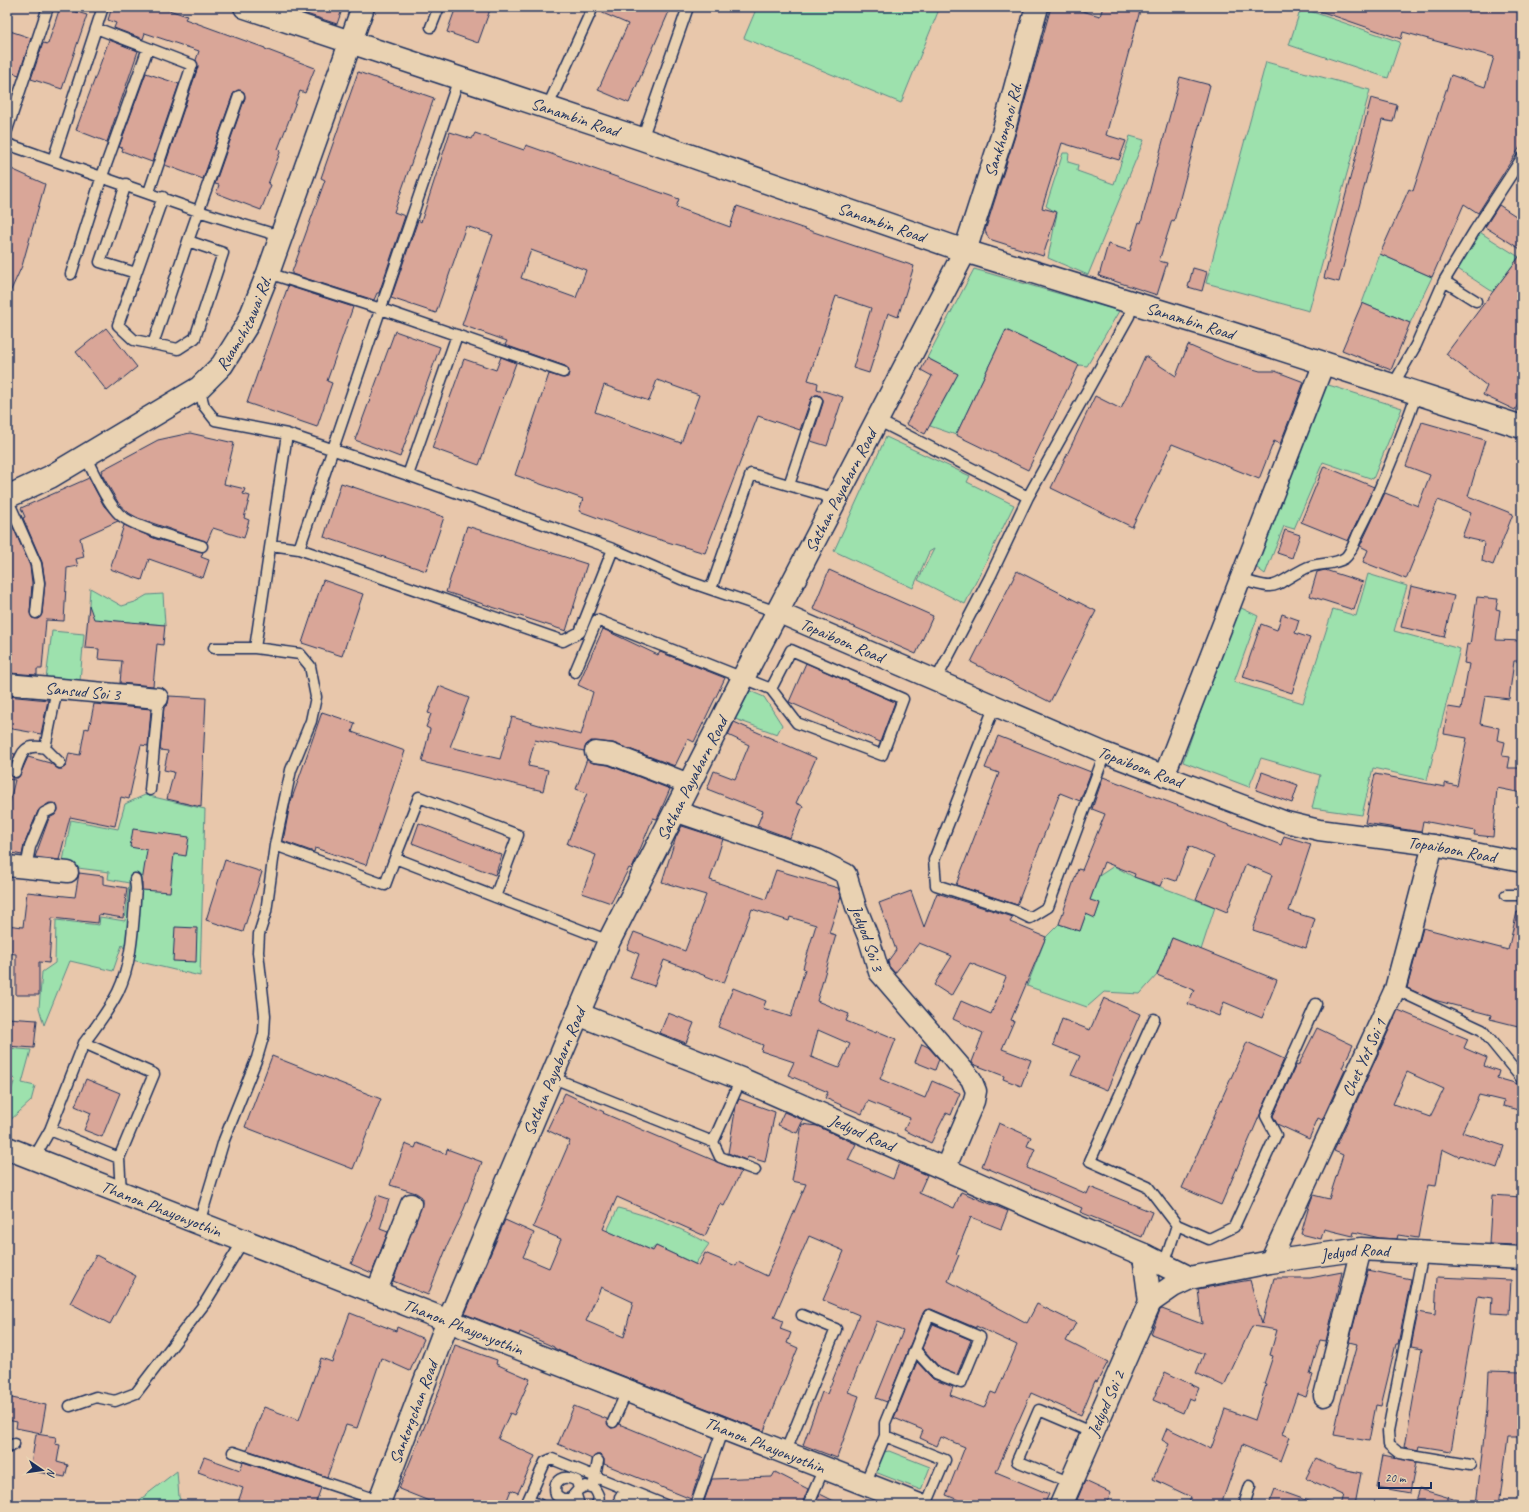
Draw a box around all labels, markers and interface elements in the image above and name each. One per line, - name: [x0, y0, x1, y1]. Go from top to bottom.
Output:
- street label: Sankhongnoi Rd.: [979, 80, 1027, 179]
- street label: Sanambin Road: [529, 92, 625, 142]
- street label: Sanambin Road: [835, 197, 931, 248]
- street label: Ruamchitawai Rd.: [211, 272, 276, 374]
- street label: Sanambin Road: [1144, 297, 1240, 345]
- street label: Sathan Payabarn Road: [800, 422, 883, 556]
- street label: Topaiboon Road: [797, 613, 889, 668]
- street label: Sansud Soi 3: [44, 677, 123, 705]
- street label: Sathan Payabarn Road: [652, 710, 734, 844]
- street label: Topaiboon Road: [1095, 741, 1188, 793]
- street label: Topaiboon Road: [1407, 831, 1500, 868]
- street label: Jedyod Soi 3: [845, 901, 889, 975]
- street label: Sathan Payabarn Road: [518, 1002, 591, 1138]
- street label: Chet Yot Soi 1: [1337, 1014, 1391, 1100]
- street label: Jedyod Road: [825, 1109, 900, 1157]
- street label: Thanon Phayonyothin: [98, 1176, 226, 1242]
- street label: Jedyod Road: [1318, 1238, 1392, 1265]
- street label: Thanon Phayonyothin: [400, 1294, 528, 1360]
- street label: Sankorgchan Road: [384, 1355, 443, 1467]
- street label: Jedyod Soi 2: [1082, 1366, 1130, 1440]
- street label: Thanon Phayonyothin: [702, 1412, 829, 1478]
- north arrow: [22, 1450, 62, 1490]
- scale bar: [1379, 1464, 1431, 1490]
- text: N: [44, 1467, 59, 1479]
- text: 20 m: [1385, 1470, 1407, 1486]

